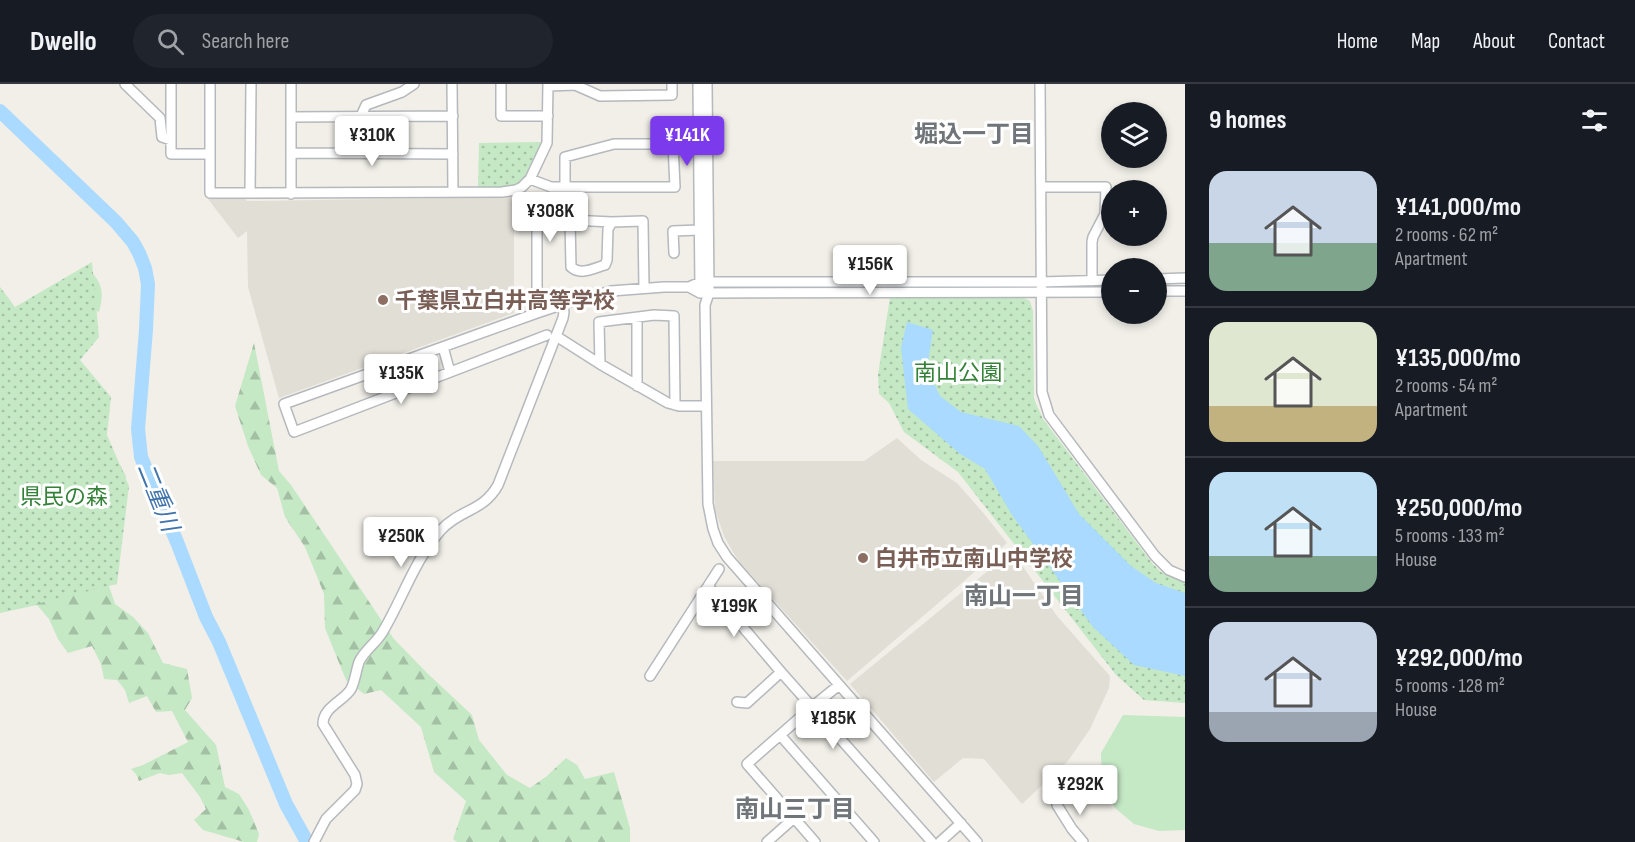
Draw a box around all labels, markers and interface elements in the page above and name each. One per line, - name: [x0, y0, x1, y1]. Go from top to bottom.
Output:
- search box: [133, 14, 553, 68]
- text: Dwello: [30, 25, 97, 58]
- icon: search: [154, 25, 187, 58]
- text: Search here: [202, 28, 289, 55]
- text: Home: [1337, 29, 1378, 54]
- text: Map: [1411, 29, 1440, 54]
- text: About: [1473, 29, 1515, 54]
- text: Contact: [1548, 29, 1605, 54]
- map controls: [1101, 102, 1167, 324]
- button: layers: [1101, 102, 1167, 168]
- icon: filters: [1578, 104, 1611, 137]
- text: 9 homes: [1209, 105, 1287, 136]
- pin: ¥310K: [330, 116, 414, 167]
- pin: ¥141K: [645, 116, 729, 167]
- district label: 堀込一丁目: [914, 120, 1034, 149]
- text: ¥310K: [349, 123, 395, 147]
- text: ¥141K: [664, 123, 710, 147]
- button: +: [1101, 180, 1167, 246]
- pin: ¥308K: [508, 192, 592, 243]
- text: ¥141,000/mo: [1395, 192, 1521, 223]
- icon: home: [1257, 195, 1329, 267]
- text: ¥308K: [526, 199, 574, 223]
- text: 2 rooms · 62 m²: [1395, 223, 1498, 247]
- pin: ¥156K: [828, 245, 912, 296]
- text: Apartment: [1395, 247, 1468, 271]
- text: ¥156K: [847, 252, 893, 276]
- button: −: [1101, 258, 1167, 324]
- place label: 千葉県立白井高等学校: [395, 288, 615, 315]
- marker: 千葉県立白井高等学校: [376, 293, 390, 307]
- text: ¥135,000/mo: [1395, 343, 1521, 374]
- icon: home: [1257, 346, 1329, 418]
- pin: ¥135K: [359, 354, 443, 405]
- park label: 南山公園: [914, 360, 1002, 387]
- text: ¥135K: [378, 361, 424, 385]
- text: 2 rooms · 54 m²: [1395, 374, 1497, 398]
- text: Apartment: [1395, 398, 1468, 422]
- water label: 二重川: [131, 458, 186, 539]
- park label: 県民の森: [20, 484, 108, 511]
- text: ¥250,000/mo: [1395, 493, 1522, 524]
- icon: home: [1257, 496, 1329, 568]
- pin: ¥250K: [359, 517, 443, 568]
- text: ¥250K: [377, 524, 425, 548]
- text: 5 rooms · 133 m²: [1395, 524, 1505, 548]
- place label: 白井市立南山中学校: [875, 546, 1073, 573]
- text: House: [1395, 548, 1437, 572]
- marker: 白井市立南山中学校: [856, 551, 870, 565]
- district label: 南山一丁目: [964, 582, 1084, 611]
- pin: ¥199K: [692, 587, 776, 638]
- text: ¥199K: [711, 594, 757, 618]
- text: ¥292,000/mo: [1395, 643, 1523, 674]
- icon: home: [1257, 646, 1329, 718]
- text: 5 rooms · 128 m²: [1395, 674, 1505, 698]
- text: House: [1395, 698, 1437, 722]
- pin: ¥185K: [791, 699, 875, 750]
- text: ¥185K: [810, 706, 856, 730]
- pin: ¥292K: [1038, 765, 1122, 816]
- text: ¥292K: [1056, 772, 1104, 796]
- district label: 南山三丁目: [735, 795, 855, 824]

